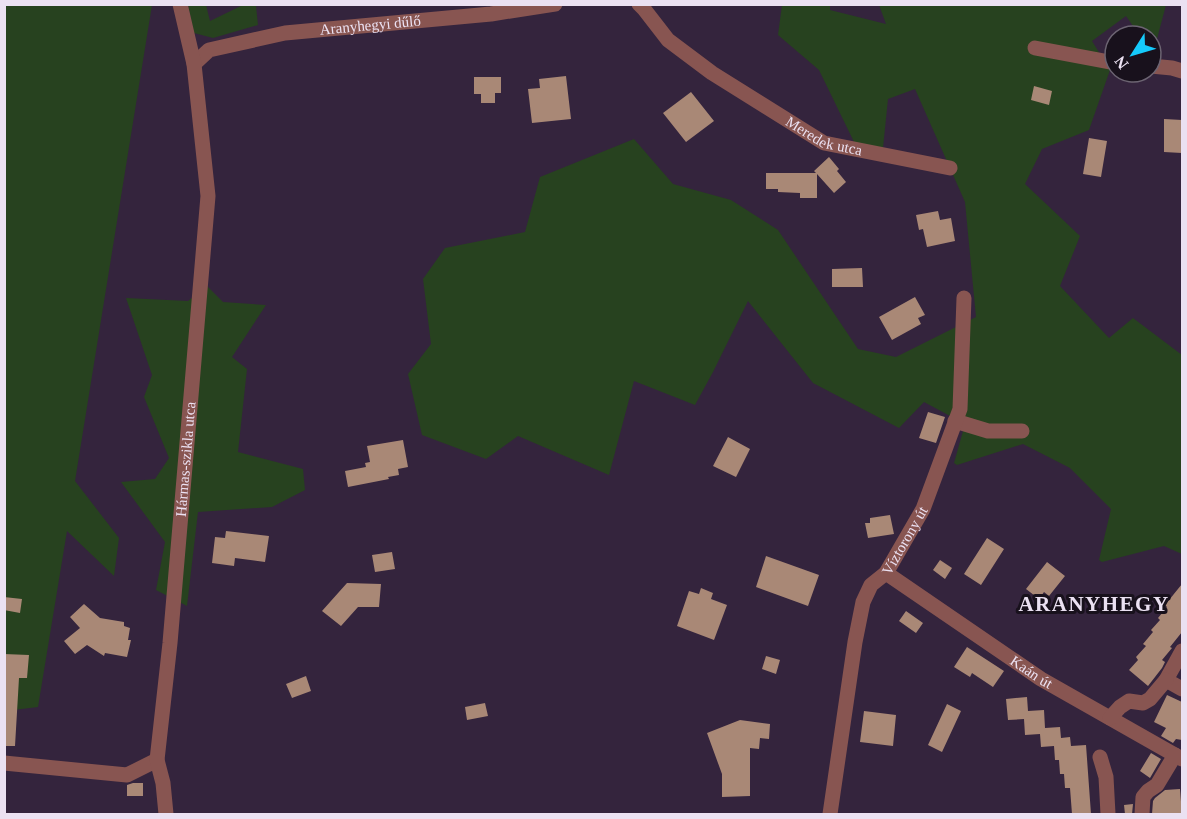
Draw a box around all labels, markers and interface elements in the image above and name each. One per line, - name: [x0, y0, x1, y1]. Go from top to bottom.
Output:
- street label: Aranyhegyi dűlő: [319, 13, 421, 38]
- north arrow: [1103, 24, 1163, 84]
- text: N: [1111, 53, 1132, 72]
- street label: Meredek utca: [783, 113, 864, 158]
- street label: Hármas-szikla utca: [173, 401, 199, 518]
- street label: Víztorony út: [879, 503, 931, 578]
- district label: ARANYHEGY: [1018, 592, 1170, 616]
- street label: Kaán út: [1007, 652, 1056, 692]

